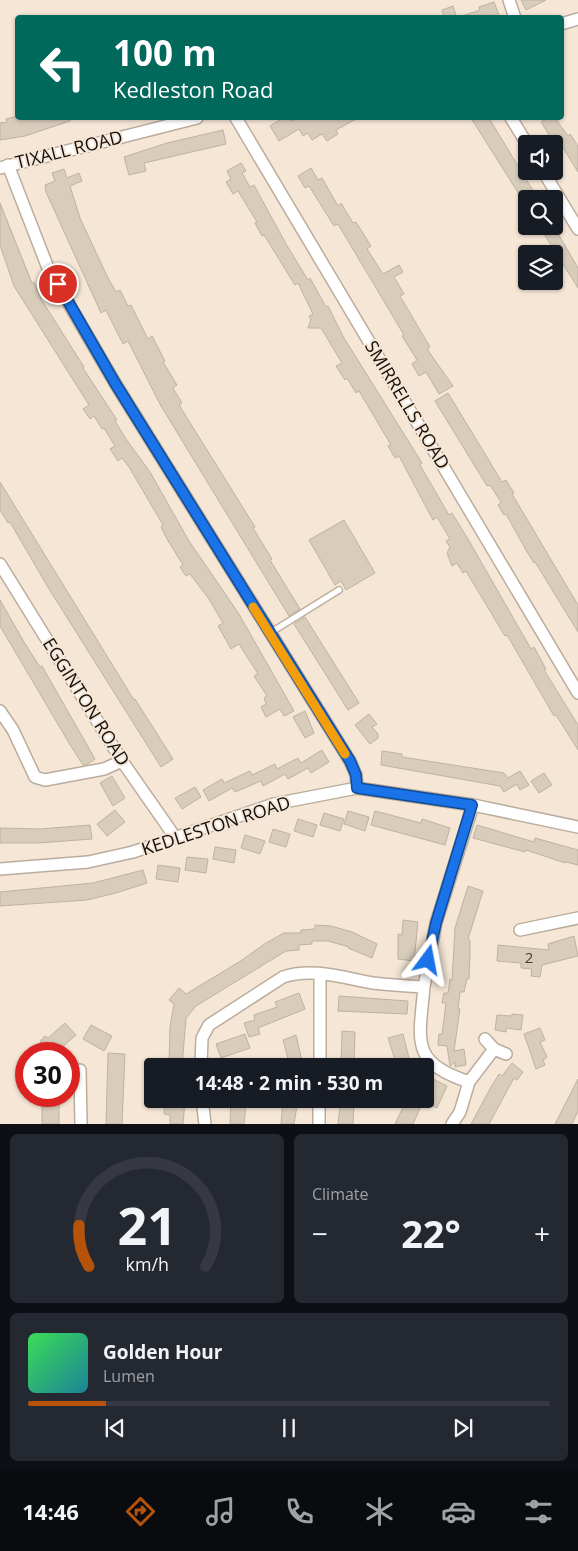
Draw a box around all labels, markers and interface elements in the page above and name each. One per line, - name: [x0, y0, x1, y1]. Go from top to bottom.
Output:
- text: 100 m: [113, 29, 217, 76]
- icon: left: [30, 35, 95, 100]
- text: Kedleston Road: [113, 74, 273, 104]
- street label: TIXALL ROAD: [13, 124, 125, 174]
- map controls: [518, 135, 563, 290]
- button: sound: [518, 135, 563, 180]
- button: search: [518, 190, 563, 235]
- button: layers: [518, 245, 563, 290]
- pin: [37, 263, 79, 305]
- icon: arrive: [44, 270, 72, 298]
- street label: SMIRRELLS ROAD: [360, 336, 456, 473]
- street label: EGGINTON ROAD: [38, 633, 136, 770]
- street label: KEDLESTON ROAD: [138, 790, 293, 860]
- position arrow: [401, 933, 453, 985]
- house number: 2: [525, 947, 533, 967]
- speed limit sign: 30: [15, 1042, 80, 1107]
- text: 14:48 · 2 min · 530 m: [195, 1070, 383, 1096]
- text: Climate: [312, 1183, 369, 1205]
- text: 21: [117, 1189, 177, 1260]
- text: 22°: [401, 1207, 461, 1259]
- text: −: [312, 1214, 328, 1252]
- text: +: [534, 1214, 550, 1252]
- text: km/h: [125, 1252, 169, 1276]
- text: Golden Hour: [103, 1339, 222, 1365]
- text: Lumen: [103, 1365, 155, 1387]
- icon: previous: [101, 1414, 129, 1442]
- icon: pause: [275, 1414, 303, 1442]
- icon: next: [449, 1414, 477, 1442]
- icon: directions: [123, 1494, 158, 1529]
- icon: music: [203, 1494, 238, 1529]
- icon: phone: [282, 1494, 317, 1529]
- icon: climate: [362, 1494, 397, 1529]
- icon: car: [441, 1494, 476, 1529]
- icon: filters: [521, 1494, 556, 1529]
- text: 14:46: [22, 1496, 79, 1526]

